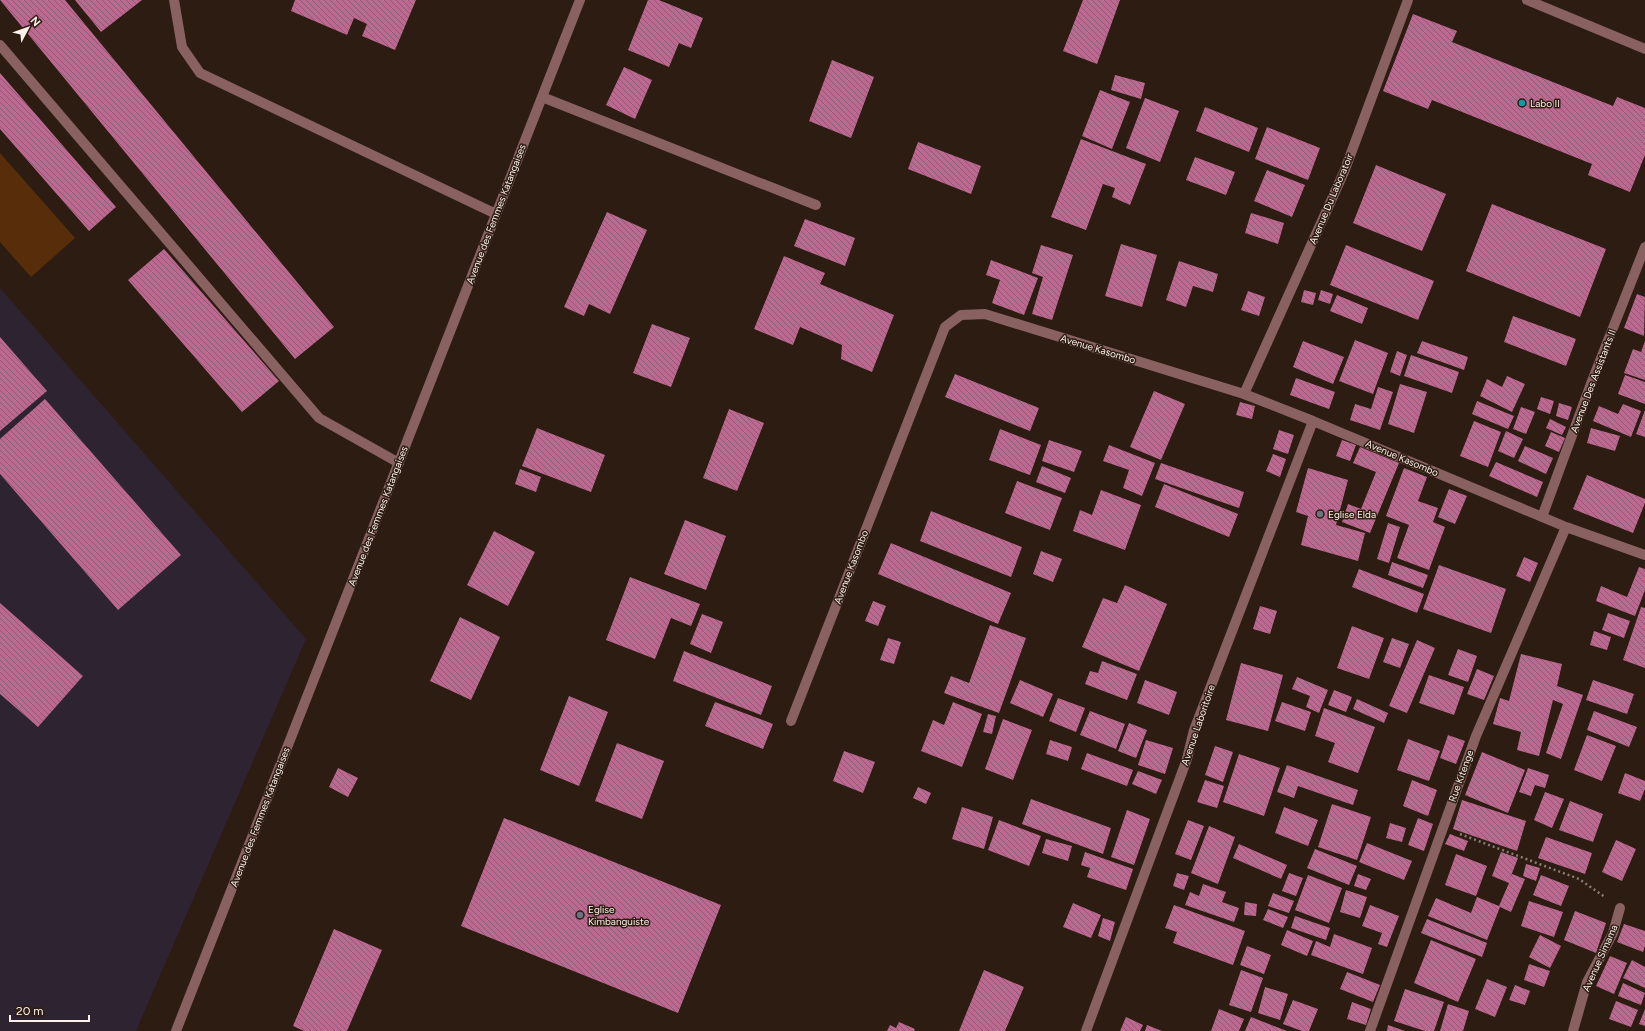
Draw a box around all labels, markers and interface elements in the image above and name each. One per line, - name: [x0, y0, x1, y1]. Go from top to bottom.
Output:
- north arrow: [8, 8, 48, 48]
- text: N: [27, 14, 43, 29]
- place label: Labo II: [1530, 97, 1560, 110]
- marker: Labo II: [1517, 98, 1527, 108]
- street label: Avenue des Femmes Katangaises: [463, 142, 529, 286]
- street label: Avenue Du Laboratoir: [1306, 151, 1356, 246]
- street label: Avenue Des Assistants II: [1567, 328, 1619, 434]
- street label: Avenue Kasombo: [1059, 331, 1137, 367]
- street label: Avenue Kasombo: [1364, 437, 1441, 479]
- street label: Avenue des Femmes Katangaises: [345, 444, 411, 588]
- place label: Eglise Elda: [1328, 508, 1376, 521]
- marker: Eglise Elda: [1315, 509, 1325, 519]
- street label: Avenue Kasombo: [831, 528, 871, 606]
- street label: Avenue Laboritoire: [1178, 682, 1218, 767]
- street label: Avenue des Femmes Katangaises: [227, 745, 293, 889]
- street label: Rue Kitenge: [1446, 748, 1477, 804]
- place label: Eglise Kimbanguiste: [588, 903, 650, 928]
- marker: Eglise Kimbanguiste: [575, 910, 585, 920]
- street label: Avenue Simama: [1579, 922, 1621, 994]
- scale bar: [10, 997, 89, 1023]
- text: 20 m: [16, 1004, 44, 1018]

